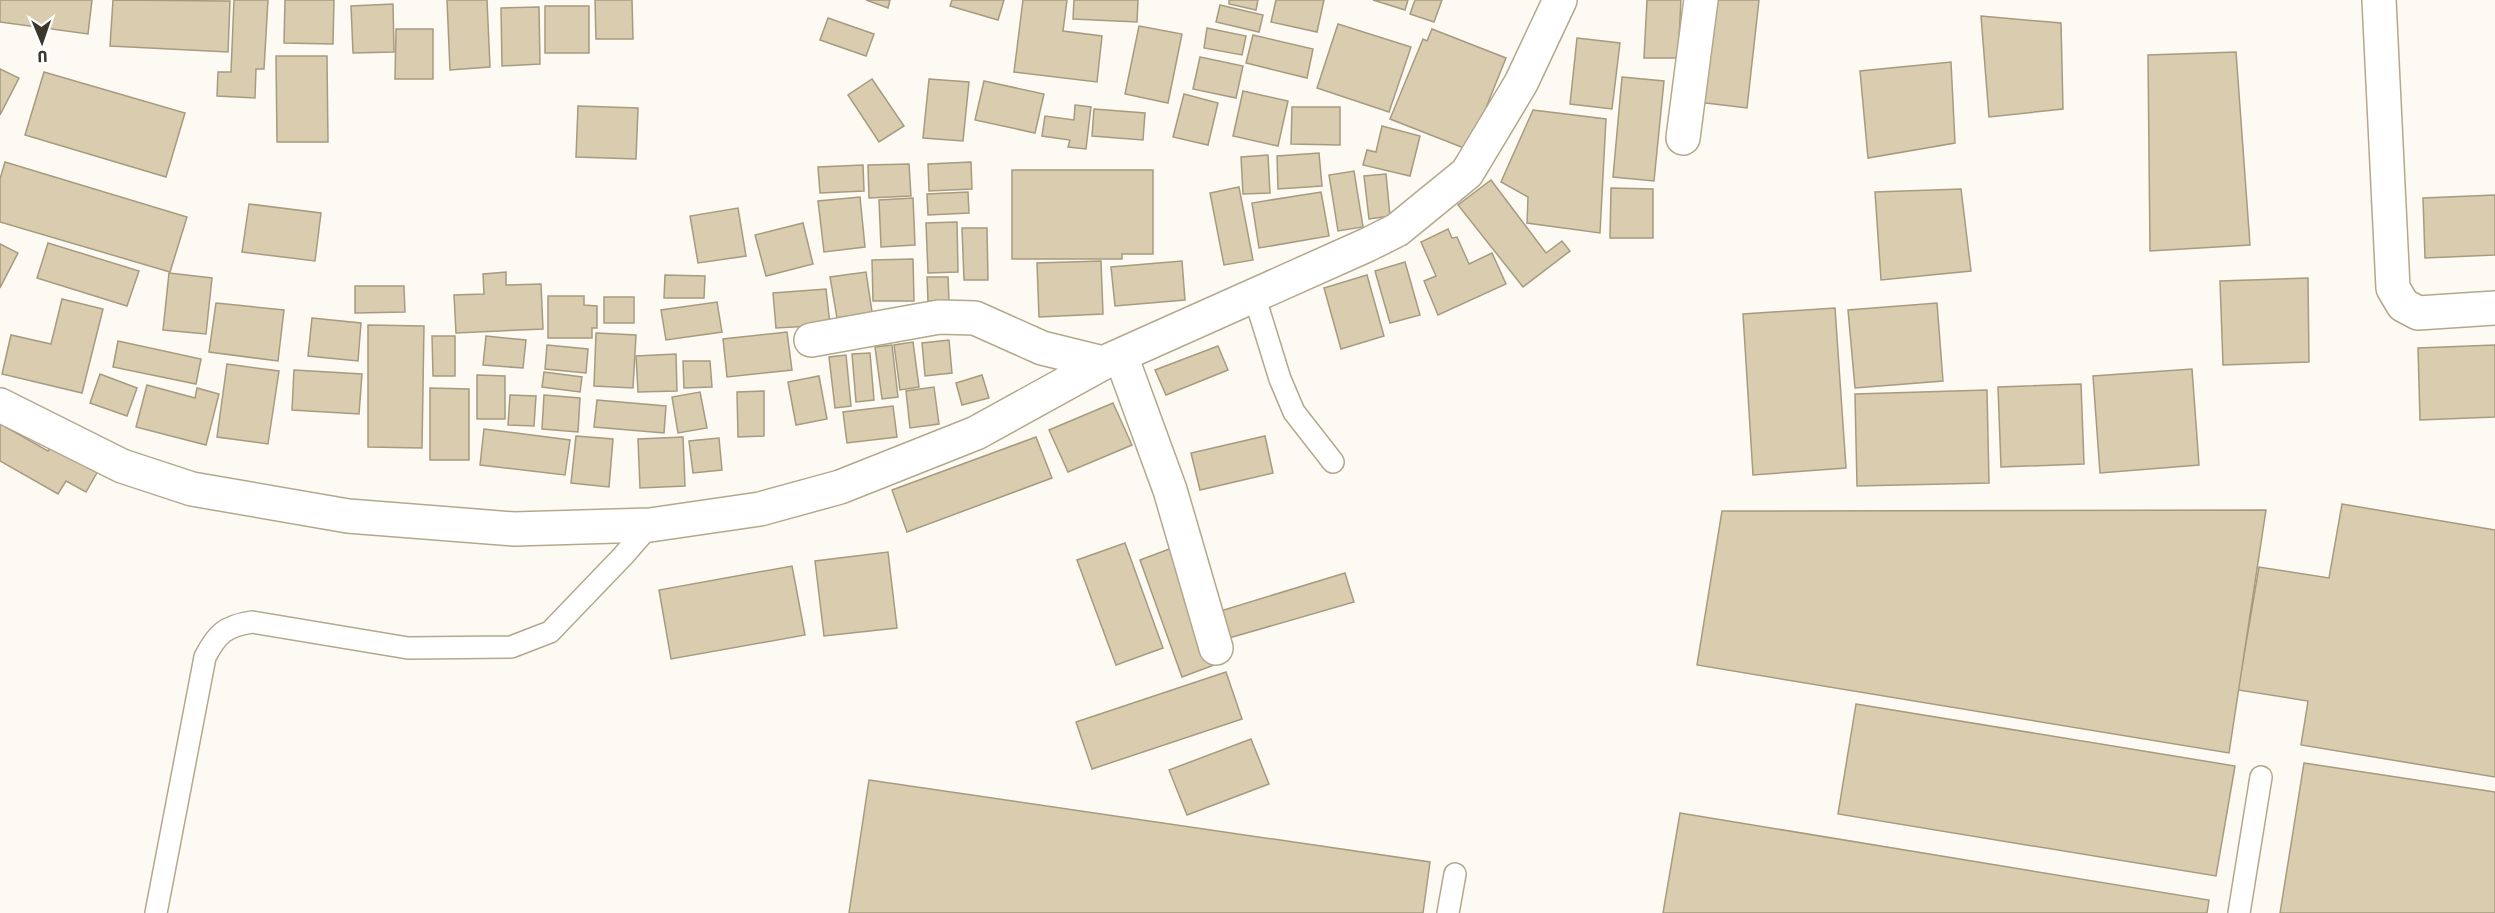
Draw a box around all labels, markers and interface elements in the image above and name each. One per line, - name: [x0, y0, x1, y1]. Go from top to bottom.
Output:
- north arrow: [12, 12, 72, 72]
- text: U: [37, 48, 48, 66]

